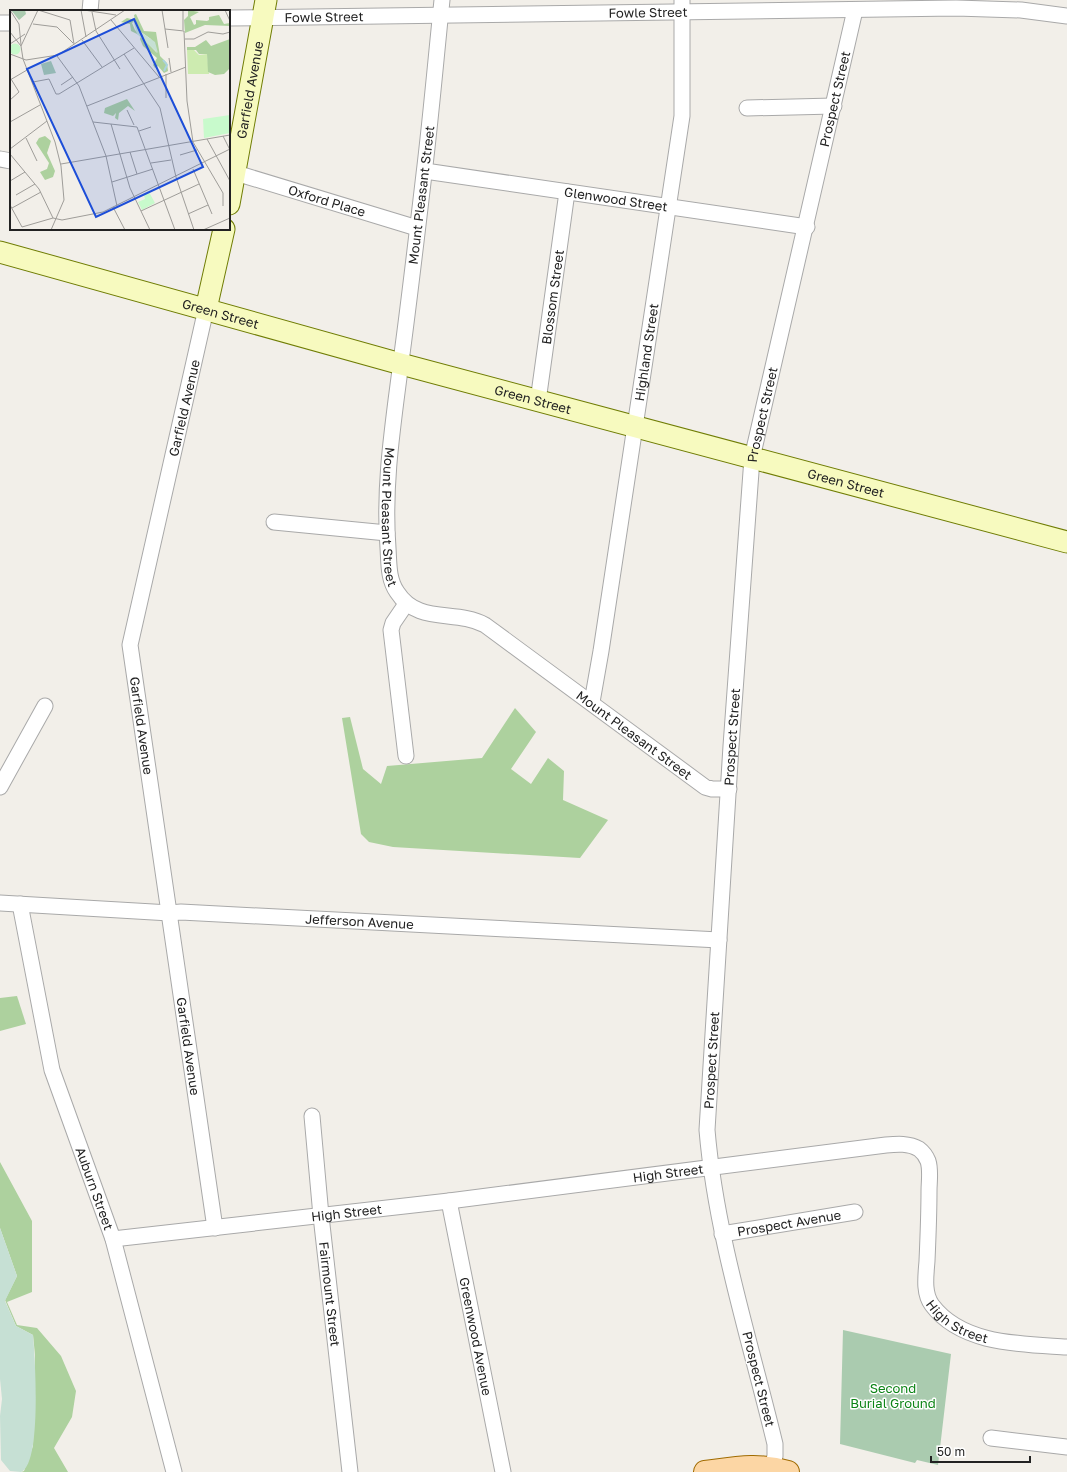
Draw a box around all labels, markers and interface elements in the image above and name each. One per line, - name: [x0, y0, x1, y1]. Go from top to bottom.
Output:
- street label: Fowle Street: [608, 4, 688, 21]
- street label: Fowle Street: [284, 8, 364, 25]
- inset map: [10, 10, 230, 230]
- street label: Garfield Avenue: [233, 40, 266, 140]
- street label: Prospect Street: [816, 49, 853, 148]
- street label: Mount Pleasant Street: [405, 125, 437, 265]
- street label: Oxford Place: [286, 181, 367, 220]
- street label: Glenwood Street: [563, 184, 669, 214]
- street label: Blossom Street: [538, 249, 567, 345]
- street label: Green Street: [180, 295, 261, 332]
- street label: Highland Street: [631, 302, 662, 402]
- street label: Garfield Avenue: [165, 358, 203, 458]
- street label: Prospect Street: [744, 365, 781, 463]
- street label: Green Street: [493, 381, 573, 417]
- street label: Mount Pleasant Street: [379, 446, 401, 589]
- street label: Green Street: [806, 465, 886, 501]
- street label: Garfield Avenue: [127, 676, 157, 776]
- street label: Mount Pleasant Street: [573, 687, 695, 783]
- street label: Prospect Street: [721, 687, 743, 786]
- street label: Jefferson Avenue: [305, 910, 414, 932]
- street label: Garfield Avenue: [173, 996, 204, 1096]
- street label: Prospect Street: [700, 1011, 722, 1109]
- street label: Auburn Street: [72, 1145, 117, 1232]
- street label: High Street: [632, 1160, 704, 1185]
- street label: High Street: [310, 1201, 383, 1225]
- street label: Prospect Avenue: [736, 1206, 842, 1239]
- street label: Fairmount Street: [316, 1241, 344, 1347]
- street label: Greenwood Avenue: [456, 1276, 496, 1397]
- street label: High Street: [923, 1296, 990, 1346]
- street label: Prospect Street: [739, 1330, 779, 1428]
- park label: Second Burial Ground: [850, 1380, 936, 1411]
- scale bar: [931, 1438, 1030, 1464]
- text: 50 m: [937, 1444, 965, 1459]

